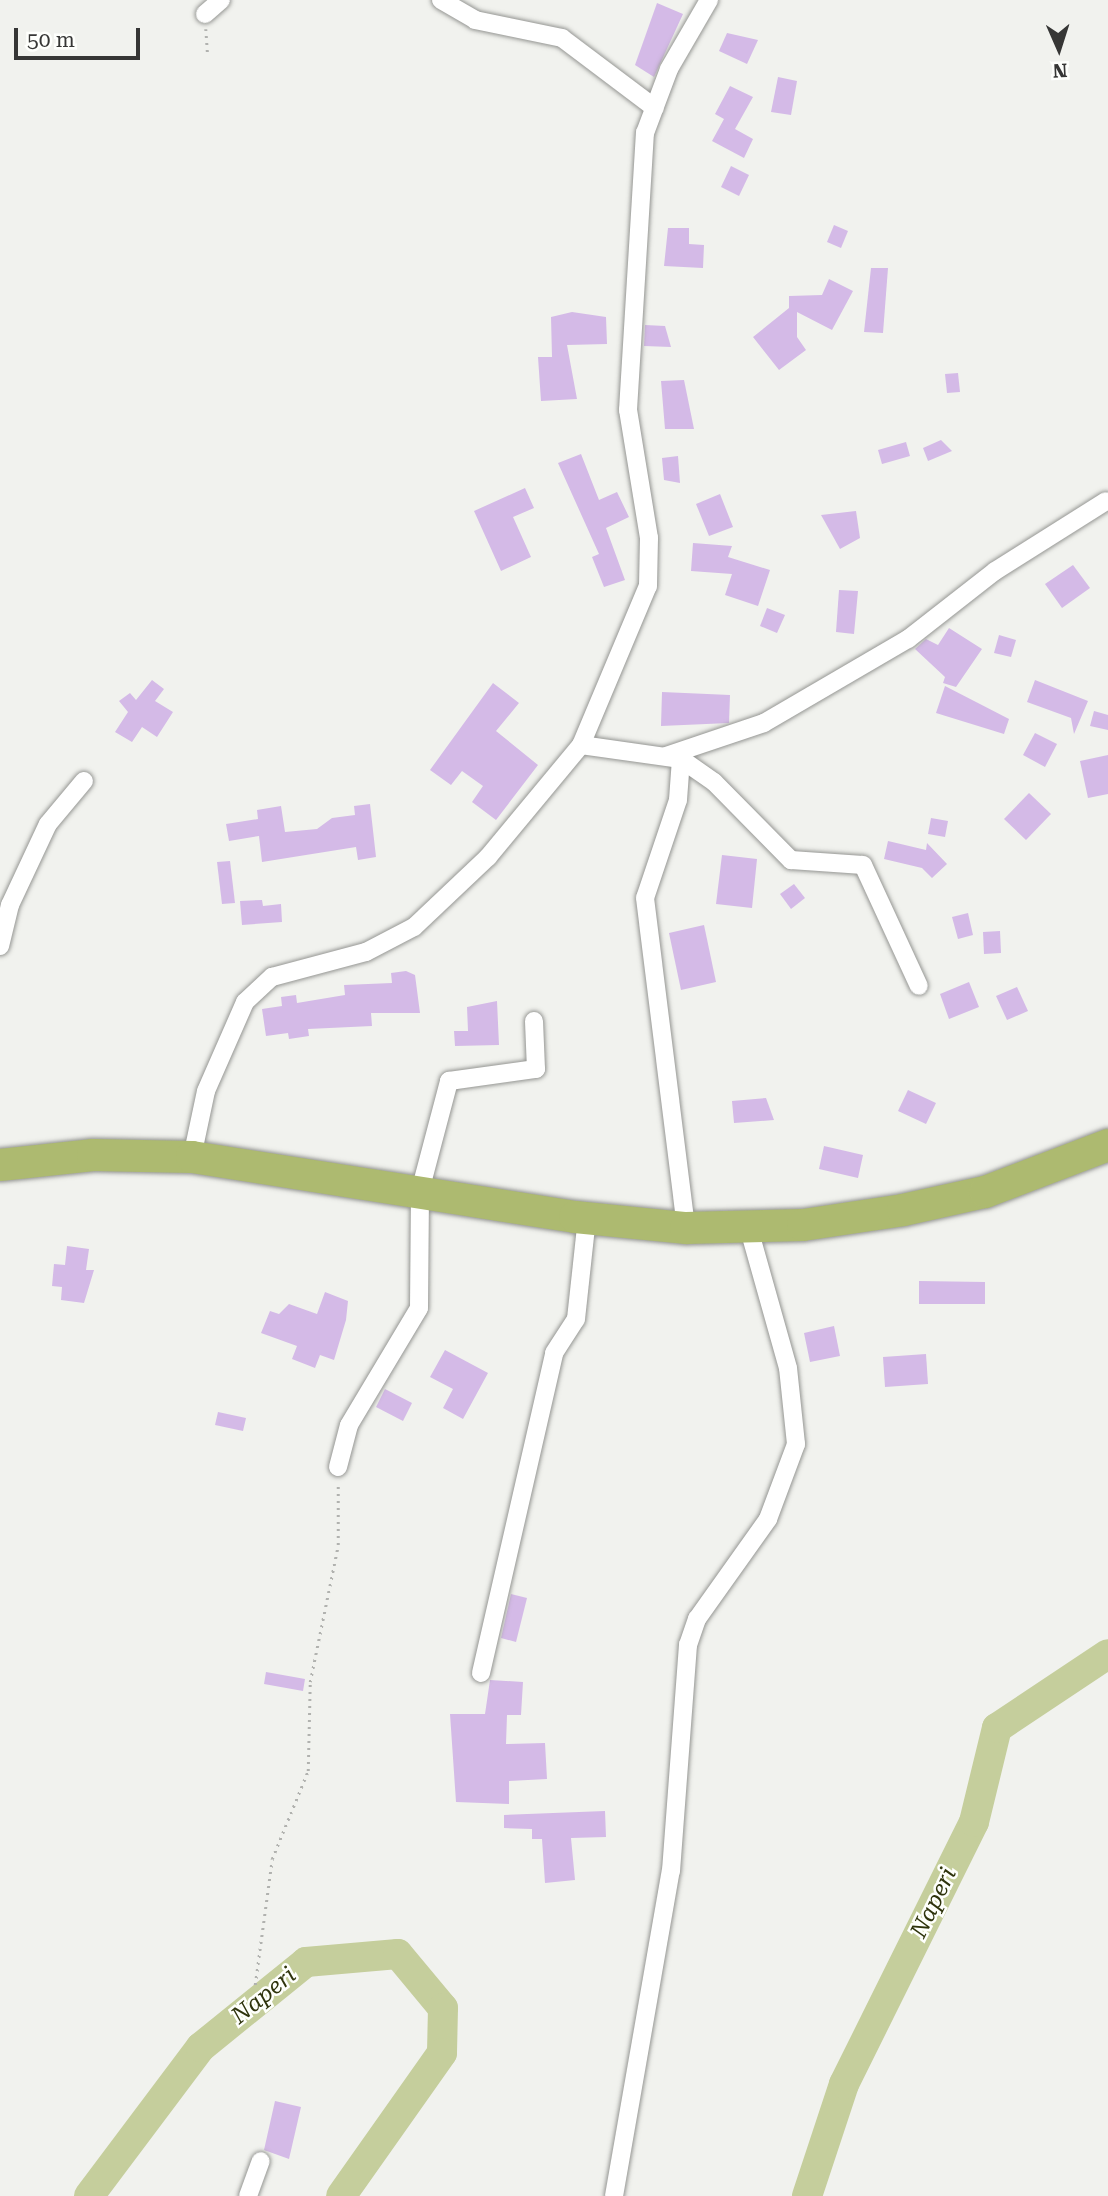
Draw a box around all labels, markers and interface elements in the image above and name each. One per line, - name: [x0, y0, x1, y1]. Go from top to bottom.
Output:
- scale bar: [18, 14, 144, 58]
- north arrow: [1024, 14, 1094, 84]
- text: 50 m: [27, 28, 75, 52]
- text: N: [1052, 59, 1068, 82]
- water label: Naperi: [905, 1863, 963, 1943]
- water label: Naperi: [226, 1962, 302, 2030]

